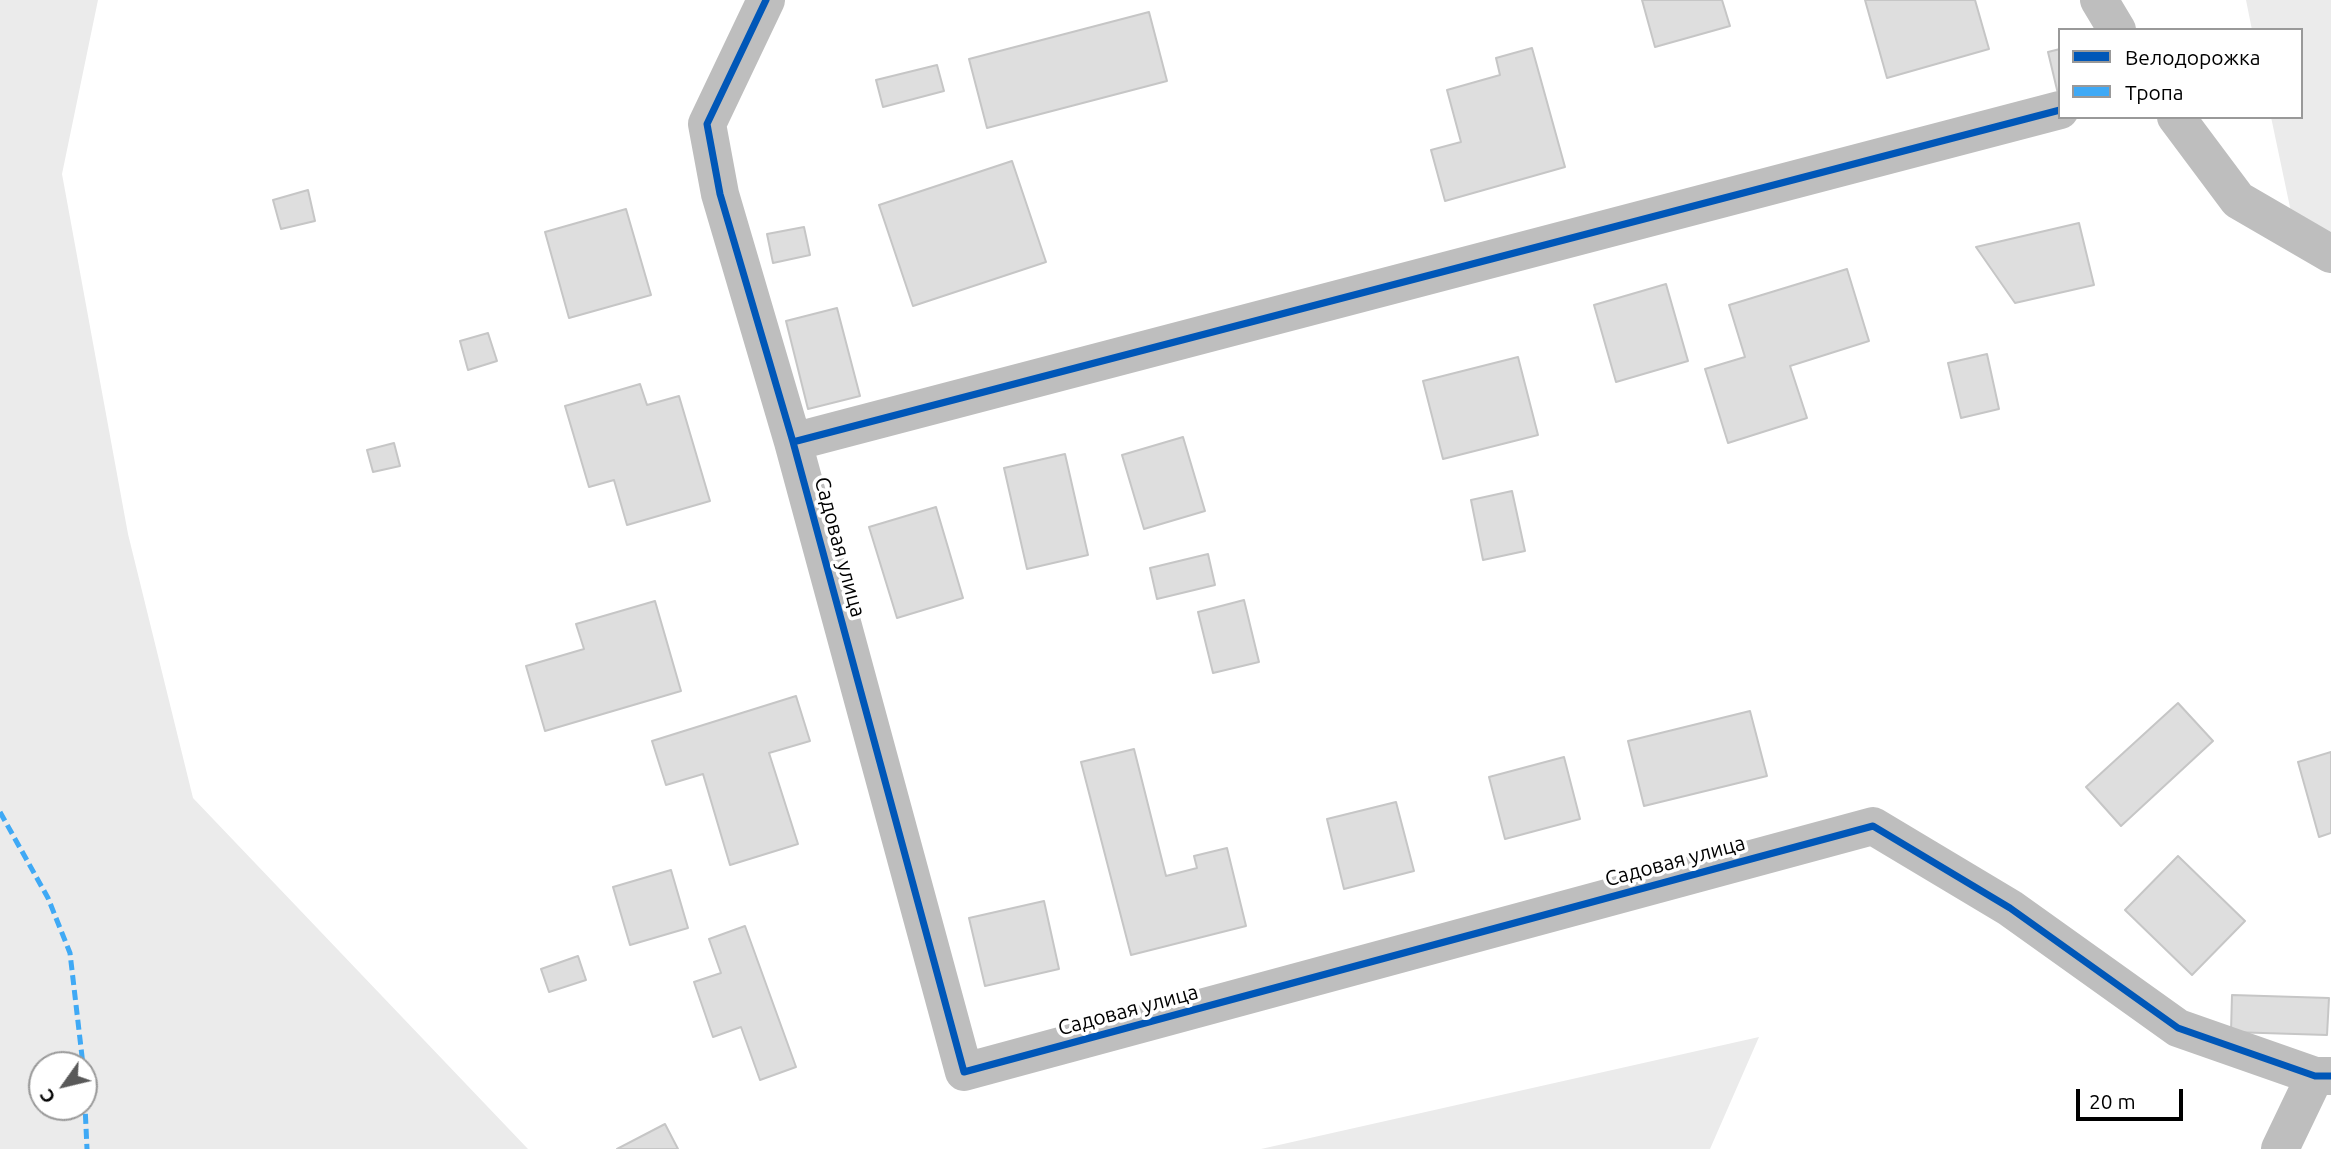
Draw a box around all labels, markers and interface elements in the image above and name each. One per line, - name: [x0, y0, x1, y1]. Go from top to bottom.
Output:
- legend: [2058, 28, 2303, 119]
- text: Велодорожка: [2125, 45, 2261, 69]
- text: Тропа: [2125, 80, 2184, 104]
- street label: Садовая улица: [809, 474, 871, 620]
- street label: Садовая улица: [1602, 830, 1748, 892]
- street label: Садовая улица: [1055, 979, 1201, 1041]
- north arrow: [28, 1051, 98, 1121]
- scale bar: [2079, 1076, 2186, 1120]
- text: С: [35, 1085, 60, 1108]
- text: 20 m: [2089, 1089, 2136, 1113]

